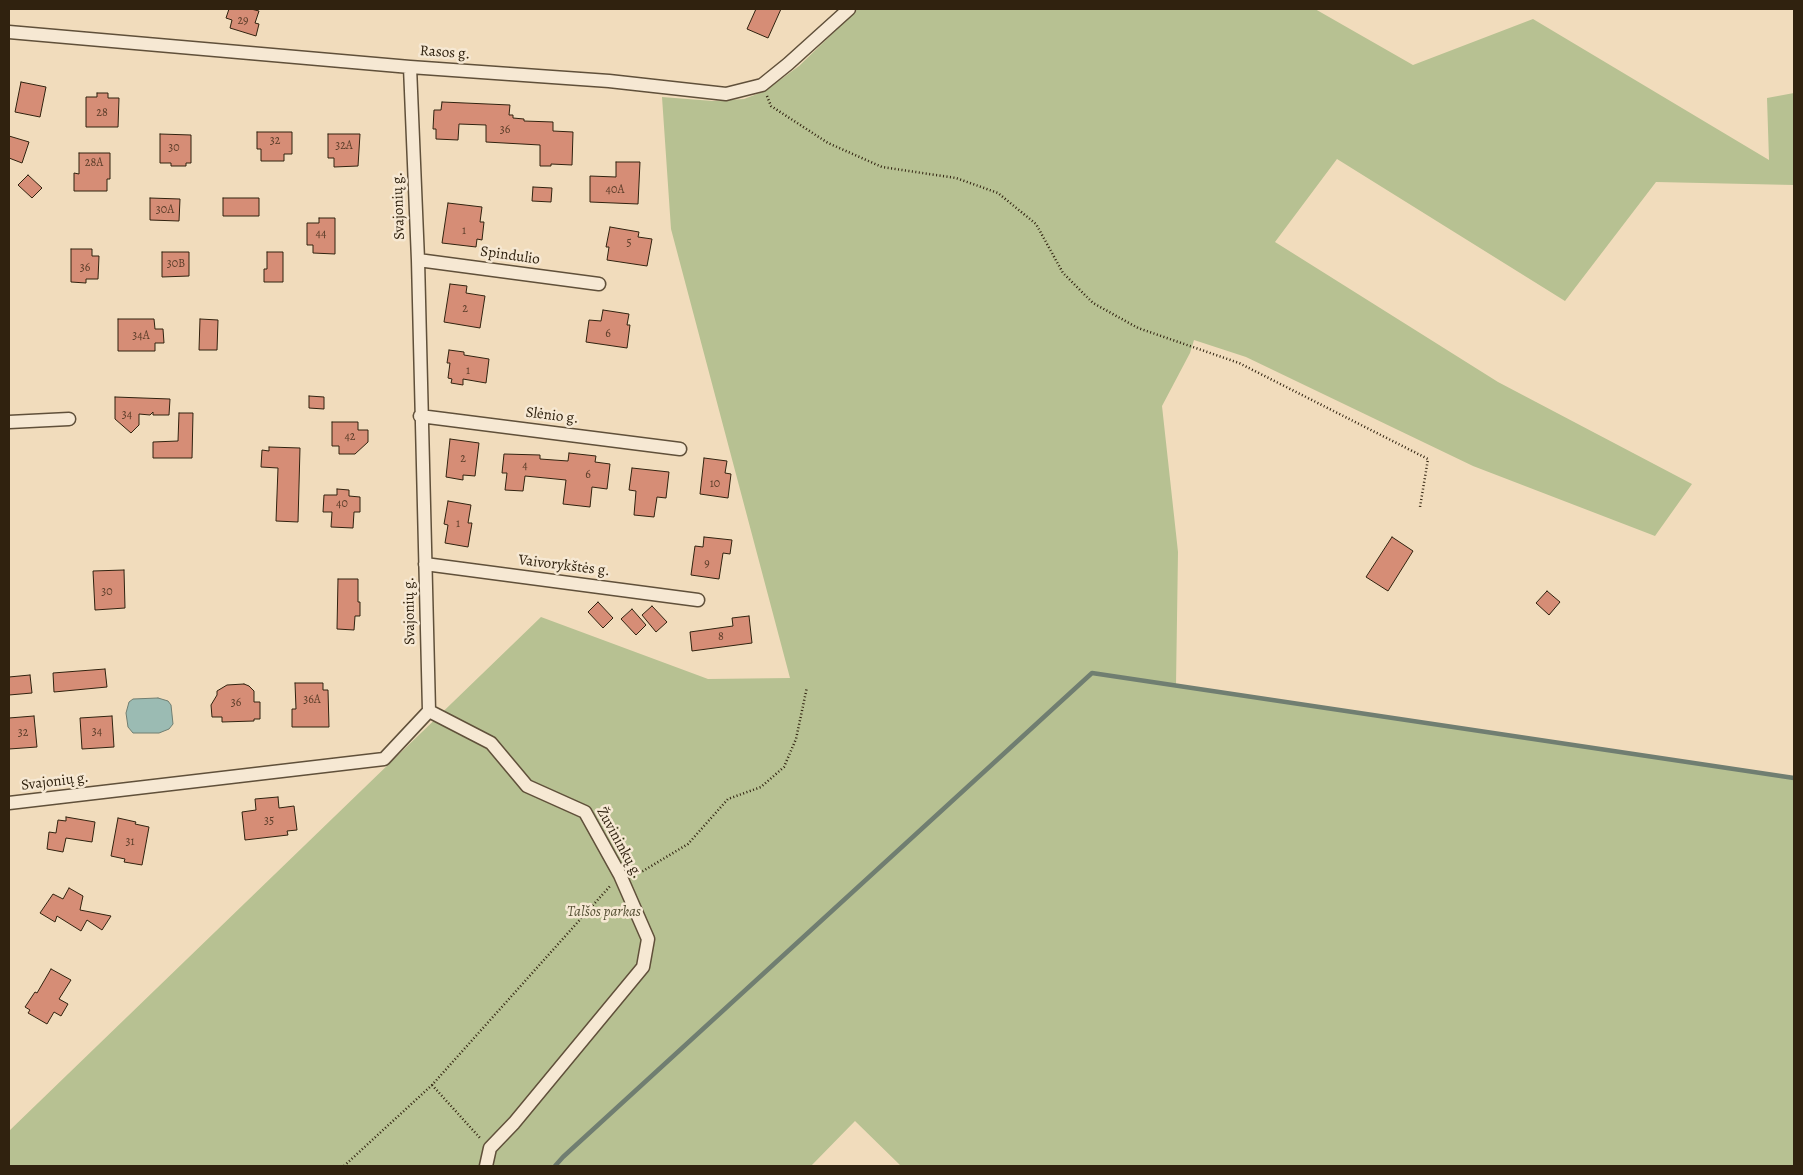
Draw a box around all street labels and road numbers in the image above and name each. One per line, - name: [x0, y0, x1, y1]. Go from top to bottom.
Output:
- street label: Rasos g.: [419, 42, 471, 64]
- street label: Svajonių g.: [389, 172, 409, 240]
- street label: Spindulio: [479, 243, 541, 269]
- street label: Slėnio g.: [525, 404, 579, 428]
- street label: Vaivorykštės g.: [517, 551, 611, 581]
- street label: Svajonių g.: [400, 577, 420, 645]
- street label: Svajonių g.: [20, 769, 90, 795]
- street label: Žuvininkų g.: [592, 804, 646, 882]

